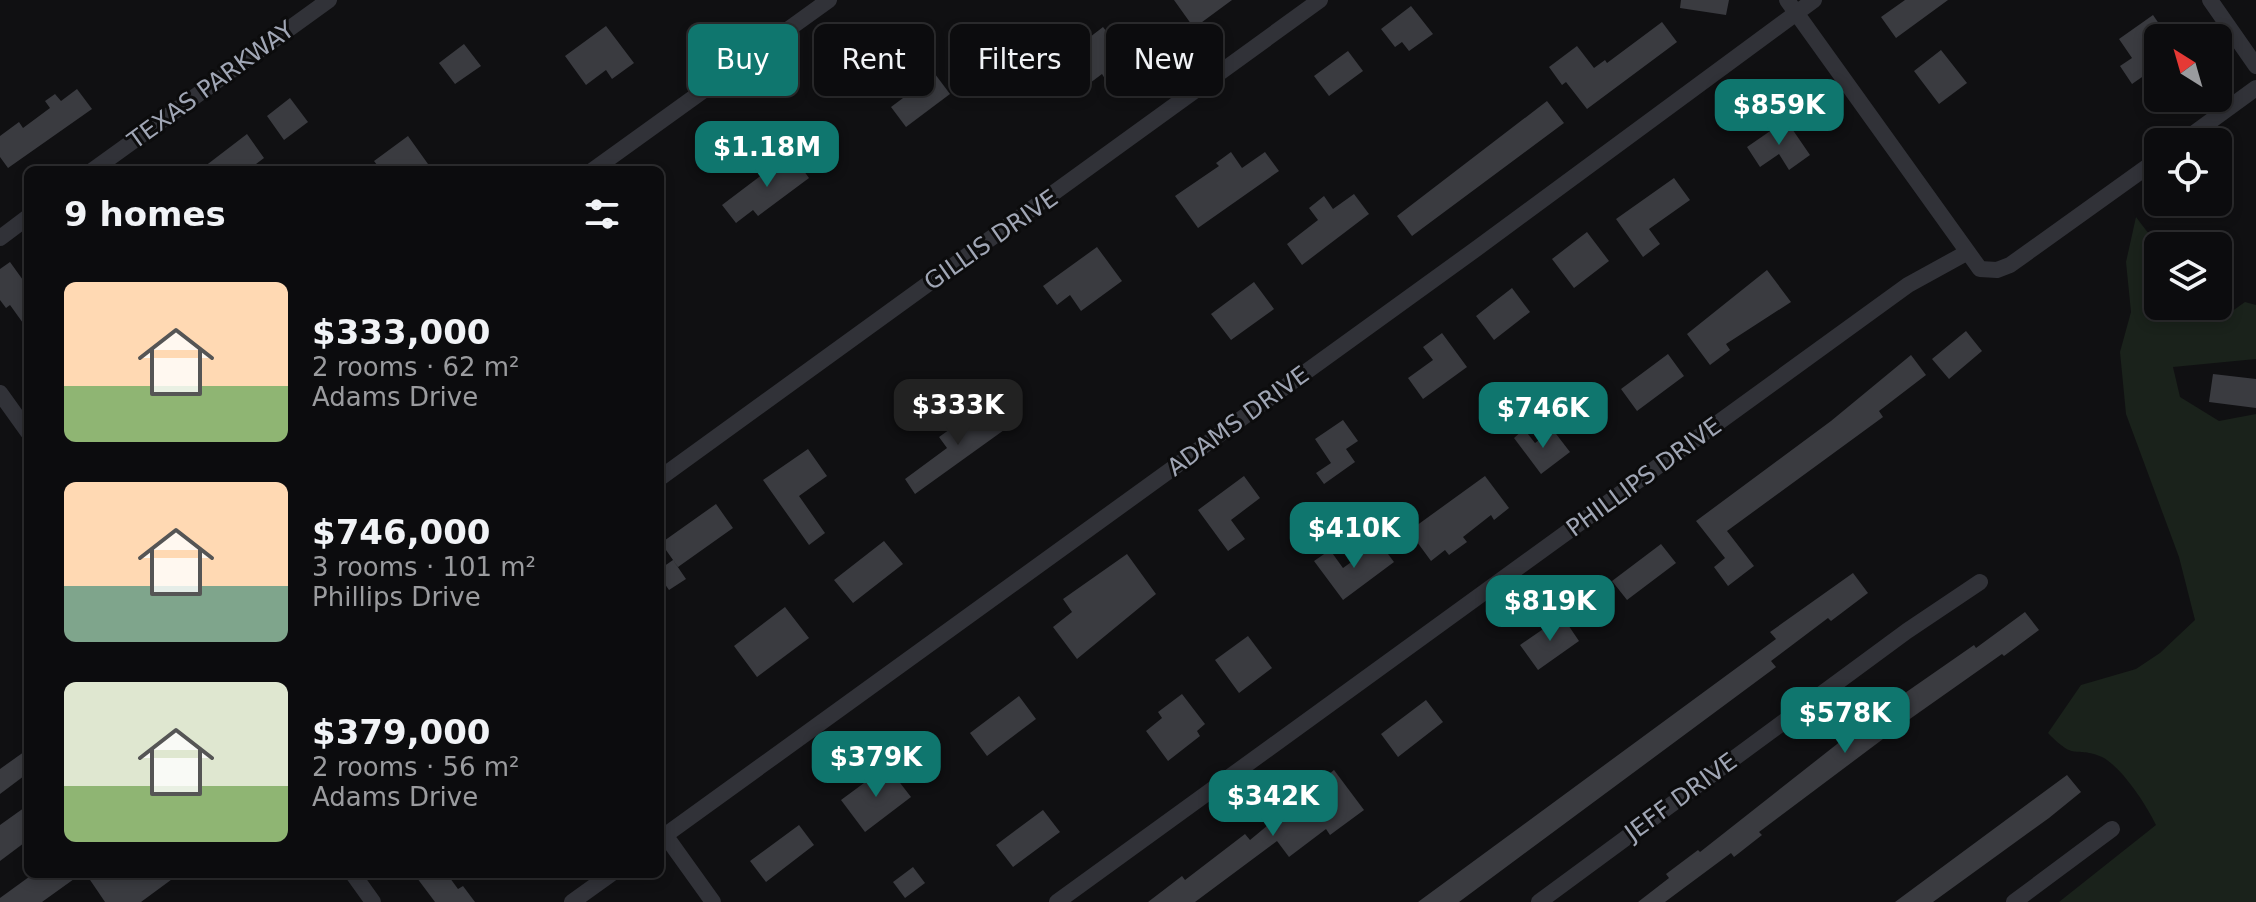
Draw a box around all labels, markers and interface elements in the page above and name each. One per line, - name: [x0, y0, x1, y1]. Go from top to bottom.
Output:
- street label: TEXAS PARKWAY: [122, 15, 300, 155]
- chip: Buy: [688, 24, 798, 96]
- chip: Rent: [814, 24, 934, 96]
- chip: Filters: [950, 24, 1090, 96]
- chip: New: [1106, 24, 1223, 96]
- north arrow: [2144, 24, 2232, 112]
- map controls: [2144, 24, 2232, 320]
- pin: $859K: [1723, 79, 1835, 147]
- text: $859K: [1733, 90, 1825, 120]
- pin: $1.18M: [702, 121, 832, 189]
- button: locate: [2144, 128, 2232, 216]
- text: $1.18M: [713, 132, 821, 162]
- street label: GILLIS DRIVE: [919, 184, 1063, 296]
- icon: filters: [580, 192, 624, 236]
- text: 9 homes: [64, 194, 226, 234]
- button: layers: [2144, 232, 2232, 320]
- text: $333,000: [312, 312, 491, 352]
- icon: home: [128, 314, 224, 410]
- text: 2 rooms · 62 m²: [312, 352, 520, 382]
- street label: ADAMS DRIVE: [1162, 360, 1314, 482]
- pin: $333K: [902, 379, 1014, 447]
- text: Adams Drive: [312, 382, 478, 412]
- pin: $746K: [1487, 382, 1599, 450]
- text: $333K: [912, 390, 1004, 420]
- text: $746K: [1497, 393, 1589, 423]
- street label: PHILLIPS DRIVE: [1561, 411, 1727, 543]
- pin: $410K: [1298, 502, 1410, 570]
- text: $746,000: [312, 512, 491, 552]
- text: $410K: [1308, 513, 1400, 543]
- icon: home: [128, 514, 224, 610]
- text: 3 rooms · 101 m²: [312, 552, 536, 582]
- pin: $819K: [1494, 575, 1606, 643]
- text: Phillips Drive: [312, 582, 481, 612]
- text: $819K: [1504, 586, 1596, 616]
- pin: $578K: [1789, 687, 1901, 755]
- text: $578K: [1799, 698, 1891, 728]
- text: $379,000: [312, 712, 491, 752]
- icon: home: [128, 714, 224, 810]
- pin: $379K: [820, 731, 932, 799]
- text: $379K: [830, 742, 922, 772]
- street label: JEFF DRIVE: [1618, 747, 1742, 848]
- text: 2 rooms · 56 m²: [312, 752, 520, 782]
- pin: $342K: [1217, 770, 1329, 838]
- text: $342K: [1227, 781, 1319, 811]
- text: Adams Drive: [312, 782, 478, 812]

